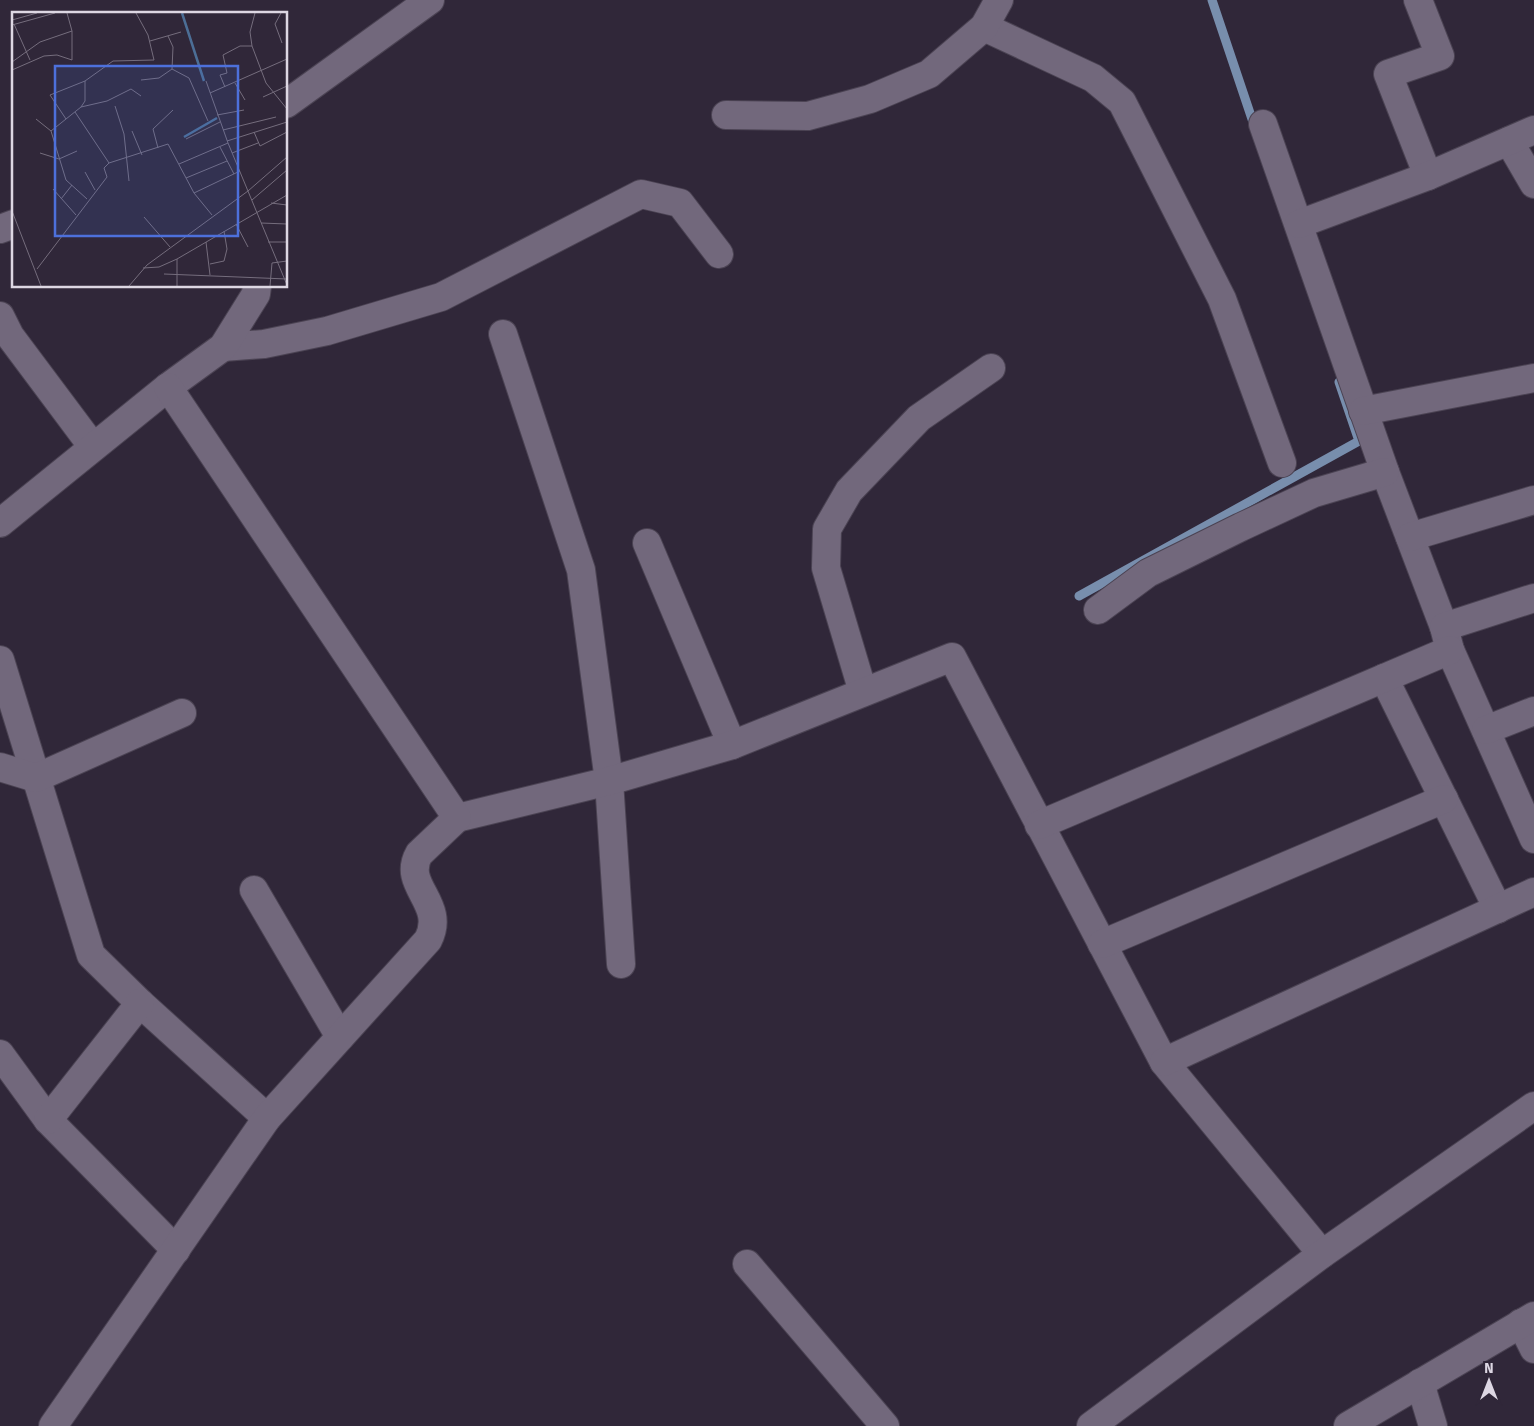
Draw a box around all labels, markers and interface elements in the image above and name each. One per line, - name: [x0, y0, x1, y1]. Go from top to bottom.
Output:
- inset map: [12, 12, 288, 288]
- north arrow: [1464, 1356, 1514, 1406]
- text: N: [1484, 1360, 1494, 1377]

